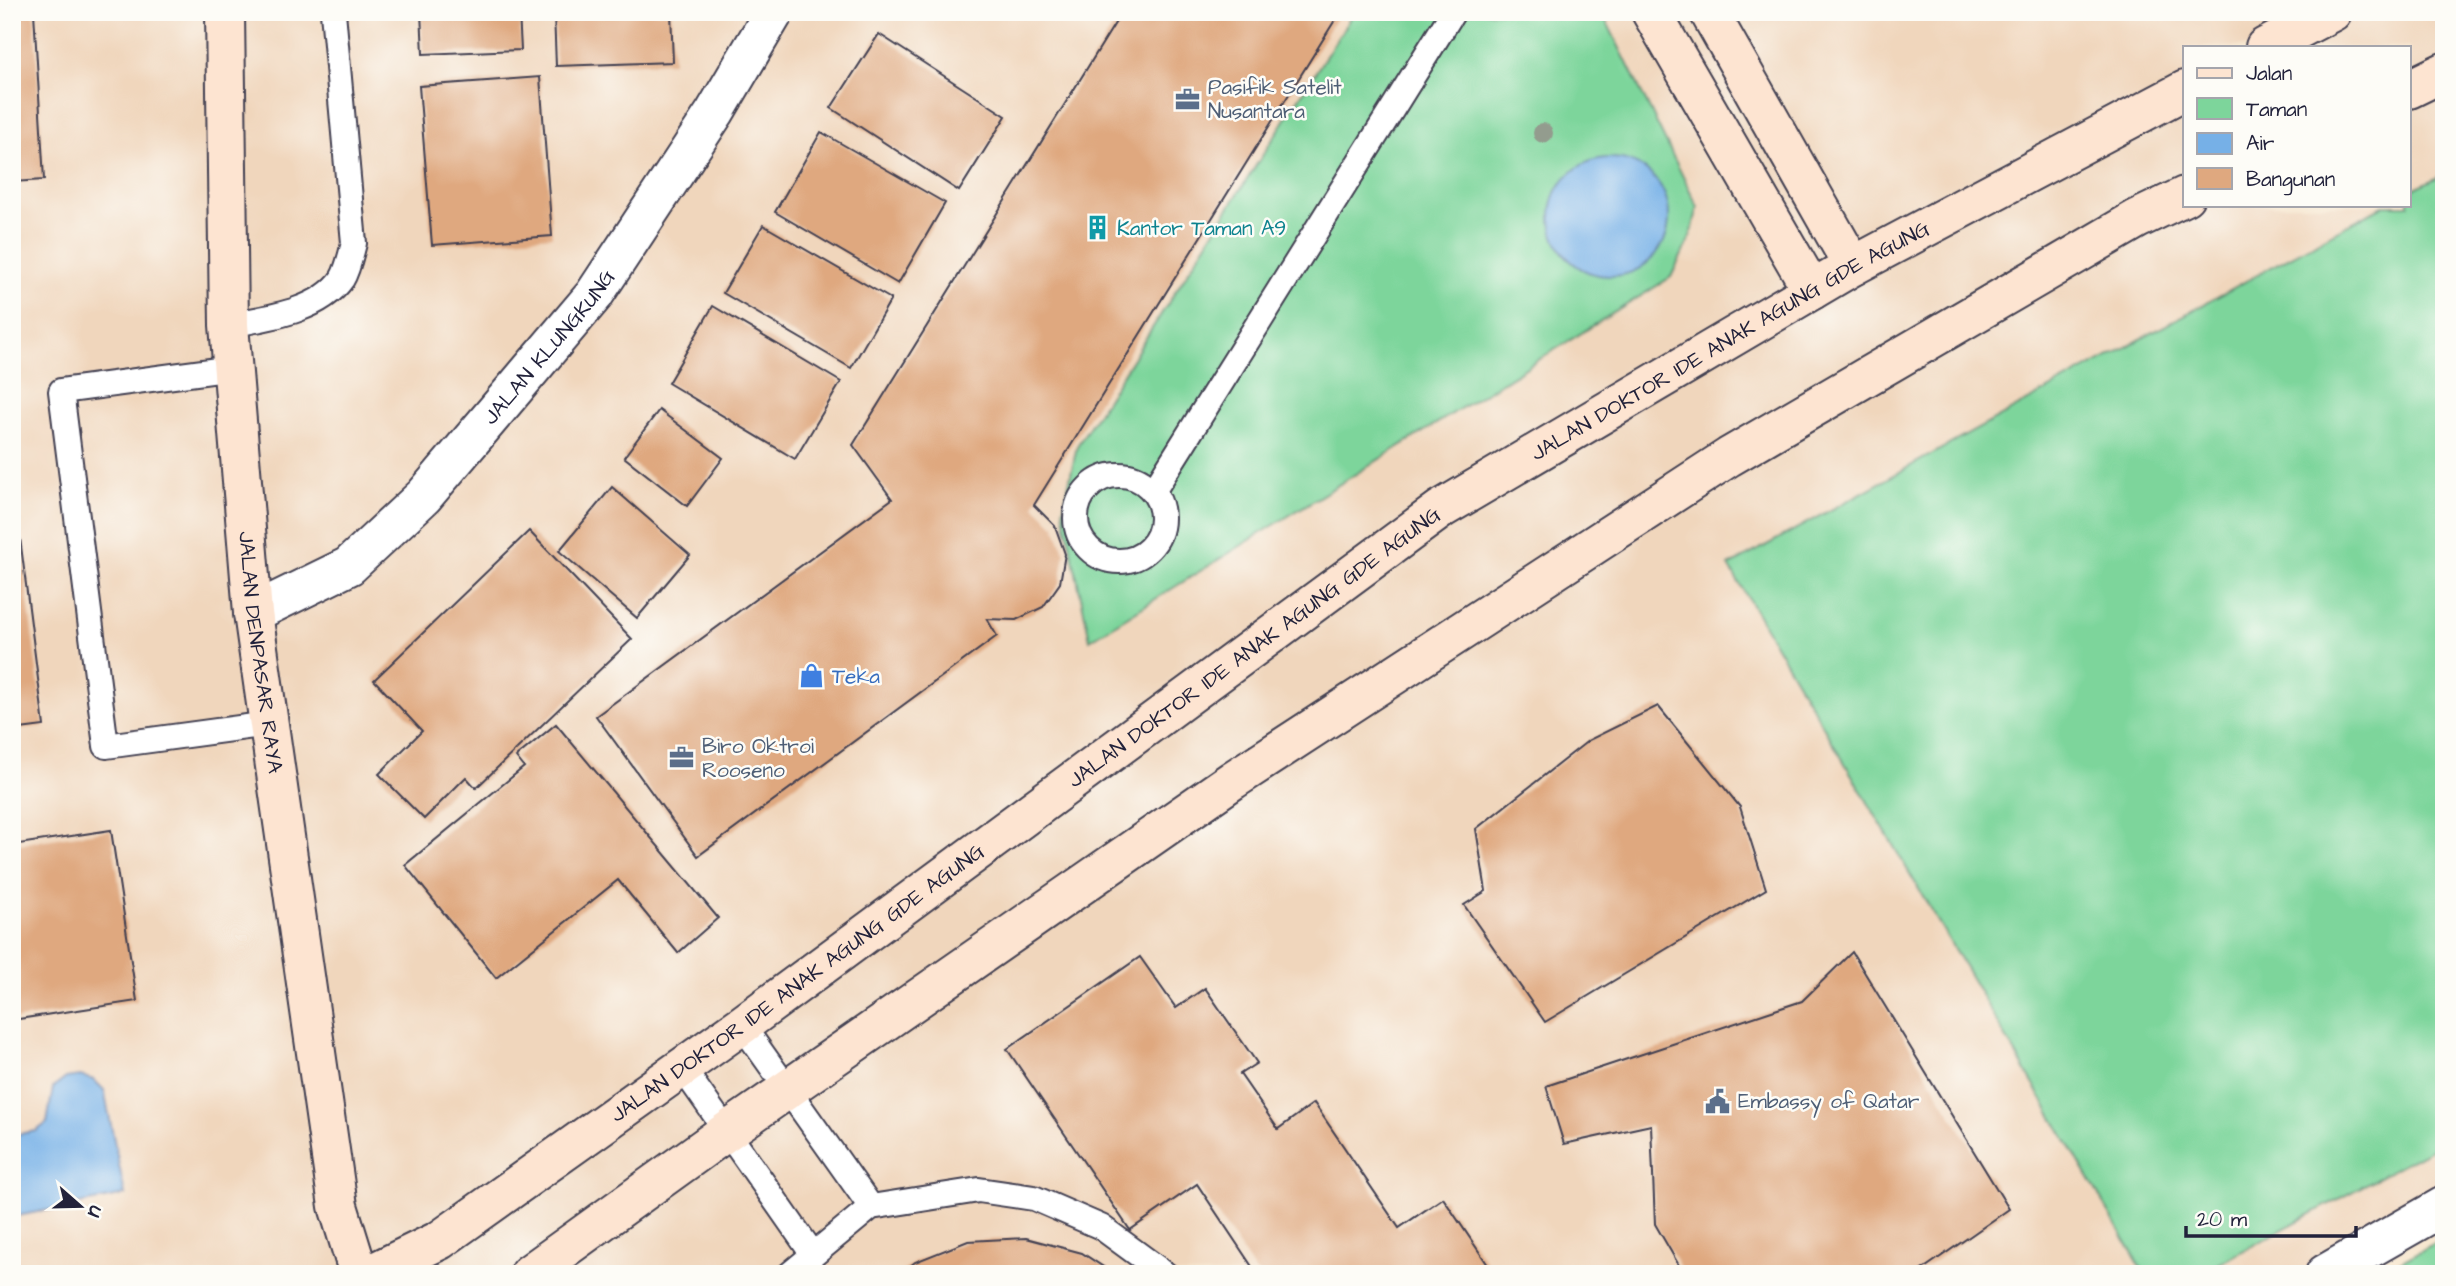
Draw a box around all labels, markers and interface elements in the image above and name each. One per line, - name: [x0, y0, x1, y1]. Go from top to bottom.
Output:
- legend: [2183, 46, 2410, 206]
- text: Jalan: [2246, 59, 2292, 88]
- place label: Pasifik Satelit Nusantara: [1208, 73, 1342, 126]
- office icon: Pasifik Satelit Nusantara: [1174, 85, 1202, 113]
- text: Taman: [2246, 95, 2307, 124]
- text: Air: [2246, 129, 2275, 158]
- text: Bangunan: [2246, 165, 2335, 196]
- street label: JALAN DOKTOR IDE ANAK AGUNG GDE AGUNG: [1525, 213, 1935, 467]
- building icon: Kantor Taman A9: [1083, 214, 1111, 242]
- place label: Kantor Taman A9: [1117, 214, 1286, 243]
- street label: JALAN KLUNGKUNG: [476, 263, 622, 431]
- street label: JALAN DOKTOR IDE ANAK AGUNG GDE AGUNG: [1062, 499, 1447, 794]
- street label: JALAN DENPASAR RAYA: [232, 530, 290, 776]
- shop icon: Teka: [798, 662, 826, 690]
- place label: Teka: [832, 662, 880, 691]
- place label: Biro Oktroi Rooseno: [702, 732, 814, 785]
- office icon: Biro Oktroi Rooseno: [668, 744, 696, 772]
- street label: JALAN DOKTOR IDE ANAK AGUNG GDE AGUNG: [604, 836, 991, 1129]
- public building icon: Embassy of Qatar: [1704, 1087, 1732, 1115]
- place label: Embassy of Qatar: [1738, 1087, 1920, 1118]
- north arrow: [46, 1170, 116, 1240]
- scale bar: [2186, 1195, 2356, 1239]
- text: U: [80, 1202, 109, 1221]
- text: 20 m: [2197, 1205, 2248, 1234]

